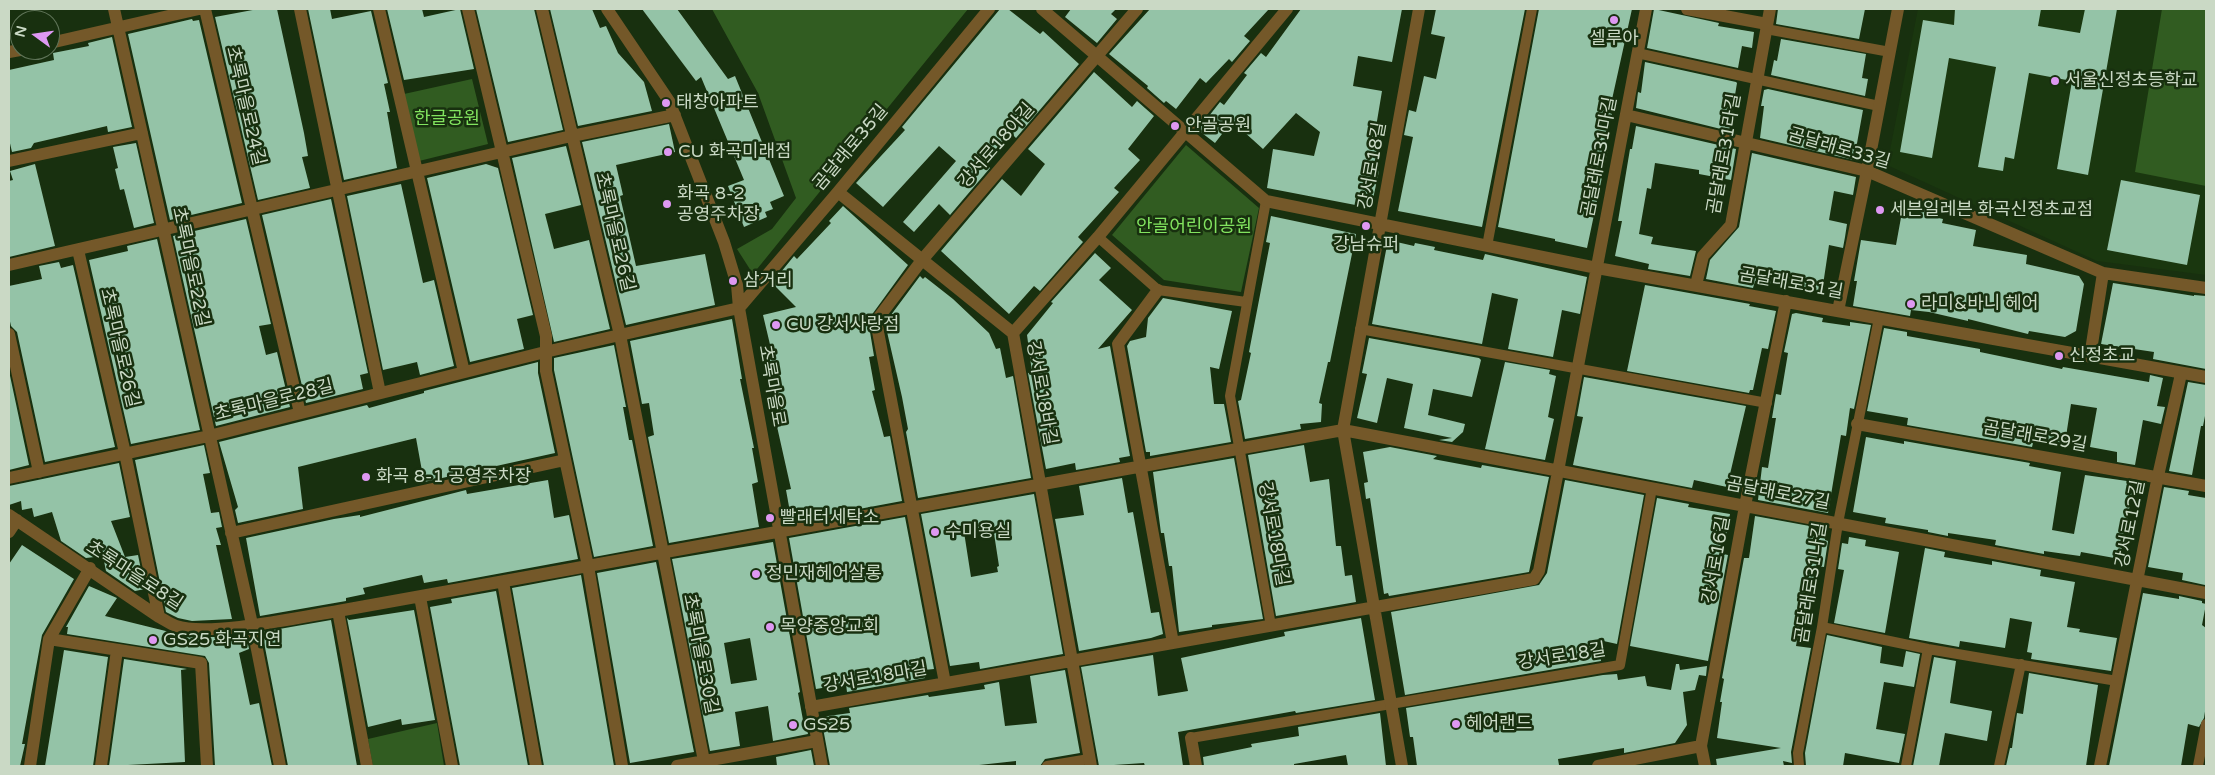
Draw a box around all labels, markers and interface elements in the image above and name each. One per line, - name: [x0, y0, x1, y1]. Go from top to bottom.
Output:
- north arrow: [10, 10, 60, 60]
- marker: 셀루아: [1608, 14, 1620, 26]
- text: N: [11, 24, 31, 39]
- place label: 셀루아: [1589, 28, 1639, 50]
- street label: 초록마을로24길: [221, 44, 269, 168]
- place label: 서울신정초등학교: [2065, 70, 2197, 92]
- marker: 서울신정초등학교: [2049, 75, 2061, 87]
- place label: 태창아파트: [676, 92, 759, 114]
- street label: 곰달래로31라길: [1704, 92, 1746, 216]
- street label: 곰달래로31마길: [1578, 95, 1622, 219]
- marker: 태창아파트: [660, 97, 672, 109]
- street label: 강서로18아길: [954, 99, 1040, 193]
- street label: 곰달래로35길: [809, 101, 893, 195]
- park label: 한글공원: [414, 108, 480, 130]
- place label: 안골공원: [1185, 115, 1251, 137]
- marker: 안골공원: [1169, 120, 1181, 132]
- street label: 강서로18길: [1355, 120, 1391, 212]
- street label: 곰달래로33길: [1785, 124, 1893, 174]
- place label: CU 화곡미래점: [678, 141, 792, 163]
- marker: CU 화곡미래점: [662, 146, 674, 158]
- street label: 초록마을로26길: [590, 170, 638, 294]
- place label: 화곡 8-2 공영주차장: [677, 183, 760, 225]
- marker: 화곡 8-2 공영주차장: [661, 198, 673, 210]
- place label: 세븐일레븐 화곡신정초교점: [1890, 199, 2093, 221]
- marker: 세븐일레븐 화곡신정초교점: [1874, 204, 1886, 216]
- street label: 초록마을로22길: [167, 205, 213, 329]
- park label: 안골어린이공원: [1136, 216, 1252, 238]
- marker: 강남슈퍼: [1360, 220, 1372, 232]
- place label: 강남슈퍼: [1333, 234, 1399, 256]
- street label: 곰달래로31길: [1737, 264, 1845, 304]
- place label: 삼거리: [743, 270, 793, 292]
- marker: 삼거리: [727, 275, 739, 287]
- street label: 초록마을로26길: [95, 286, 143, 410]
- place label: 라미&바니 헤어: [1921, 293, 2038, 315]
- marker: 라미&바니 헤어: [1905, 298, 1917, 310]
- place label: CU 강서사랑점: [786, 314, 900, 336]
- marker: CU 강서사랑점: [770, 319, 782, 331]
- street label: 강서로18바길: [1021, 339, 1061, 447]
- street label: 초록마을로: [753, 343, 789, 429]
- place label: 신정초교: [2069, 345, 2135, 367]
- marker: 신정초교: [2053, 350, 2065, 362]
- street label: 초록마을로28길: [212, 376, 336, 426]
- street label: 곰달래로29길: [1981, 417, 2089, 457]
- place label: 화곡 8-1 공영주차장: [376, 466, 531, 488]
- marker: 화곡 8-1 공영주차장: [360, 471, 372, 483]
- street label: 곰달래로27길: [1724, 473, 1832, 515]
- street label: 강서로12길: [2112, 478, 2150, 570]
- street label: 강서로18마길: [1253, 480, 1293, 588]
- place label: 빨래터세탁소: [780, 507, 879, 529]
- marker: 빨래터세탁소: [764, 512, 776, 524]
- street label: 강서로16길: [1699, 514, 1735, 606]
- place label: 수미용실: [945, 521, 1011, 543]
- street label: 곰달래로31나길: [1792, 521, 1832, 645]
- marker: 수미용실: [929, 526, 941, 538]
- street label: 초록마을로8길: [82, 537, 186, 615]
- place label: 정민재헤어살롱: [766, 563, 882, 585]
- marker: 정민재헤어살롱: [750, 568, 762, 580]
- street label: 초록마을로30길: [678, 592, 722, 716]
- place label: 목양중앙교회: [780, 616, 879, 638]
- marker: 목양중앙교회: [764, 621, 776, 633]
- place label: GS25 화곡지연: [163, 629, 281, 651]
- marker: GS25 화곡지연: [147, 634, 159, 646]
- street label: 강서로18길: [1516, 639, 1608, 675]
- street label: 강서로18마길: [821, 658, 929, 698]
- place label: 헤어랜드: [1466, 713, 1532, 735]
- place label: GS25: [803, 714, 850, 736]
- marker: 헤어랜드: [1450, 718, 1462, 730]
- marker: GS25: [787, 719, 799, 731]

